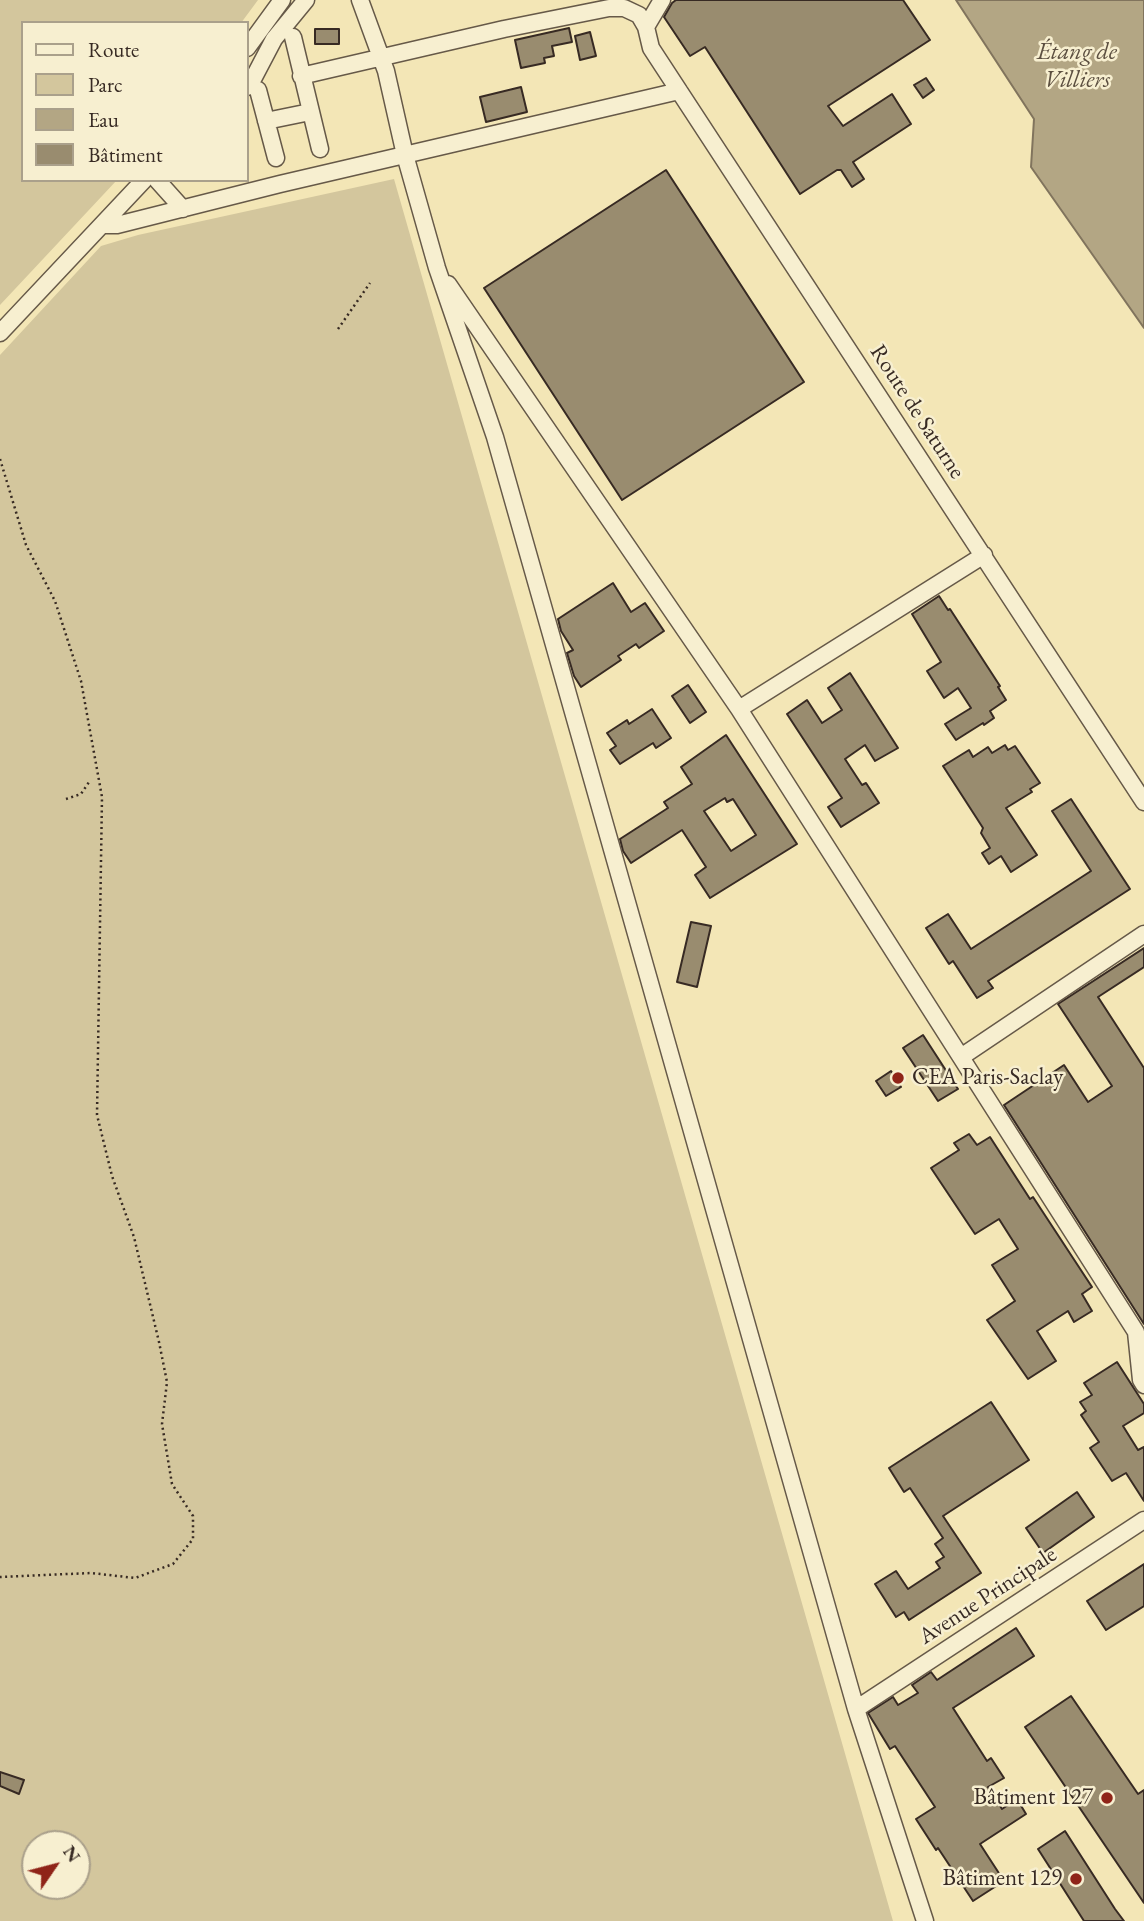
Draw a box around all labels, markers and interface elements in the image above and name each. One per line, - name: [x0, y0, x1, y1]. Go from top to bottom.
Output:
- legend: [21, 21, 248, 182]
- text: Route: [88, 36, 139, 63]
- water label: Étang de Villiers: [1037, 38, 1117, 94]
- text: Parc: [88, 71, 122, 98]
- text: Eau: [88, 106, 119, 133]
- text: Bâtiment: [88, 141, 163, 168]
- street label: Route de Saturne: [864, 340, 970, 484]
- place label: CEA Paris-Saclay: [912, 1064, 1063, 1092]
- marker: CEA Paris-Saclay: [890, 1070, 906, 1086]
- street label: Avenue Principale: [914, 1541, 1062, 1651]
- place label: Bâtiment 127: [974, 1784, 1093, 1812]
- marker: Bâtiment 127: [1099, 1790, 1115, 1806]
- north arrow: [21, 1830, 91, 1900]
- text: N: [57, 1840, 87, 1867]
- place label: Bâtiment 129: [943, 1865, 1062, 1893]
- marker: Bâtiment 129: [1068, 1871, 1084, 1887]

